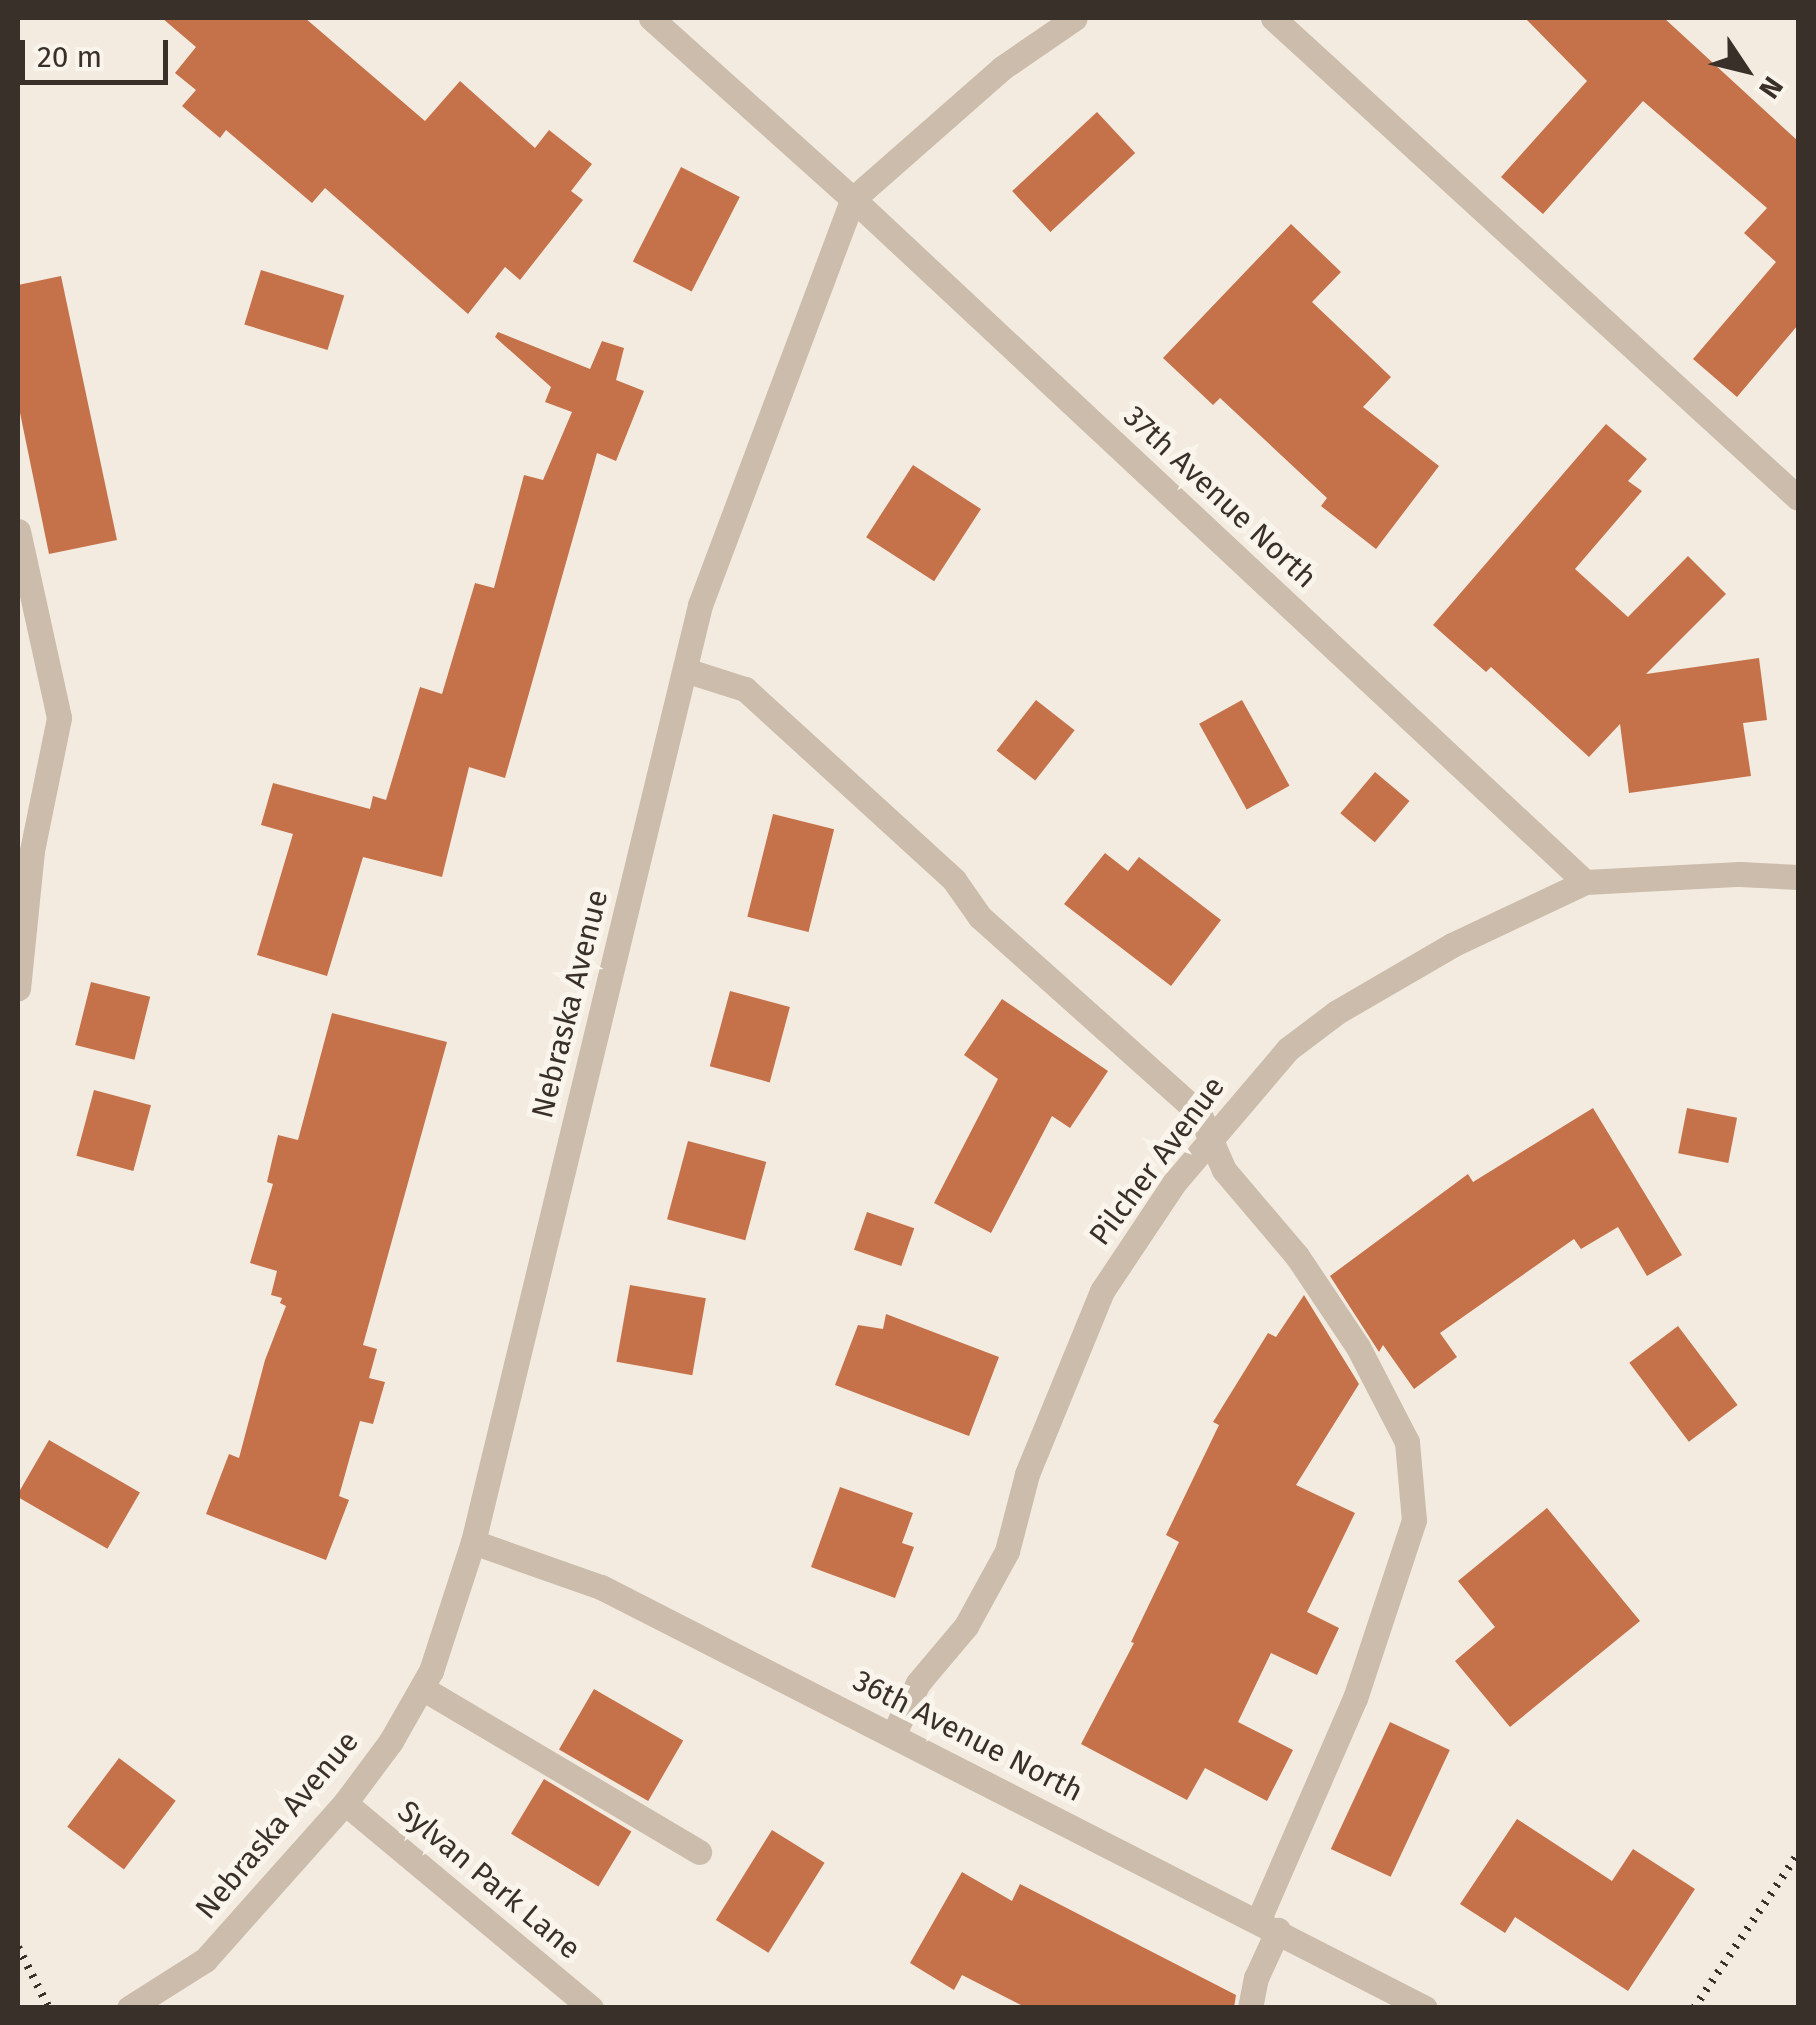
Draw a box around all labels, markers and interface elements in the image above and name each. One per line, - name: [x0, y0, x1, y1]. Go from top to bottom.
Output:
- scale bar: [25, 20, 172, 82]
- north arrow: [1696, 20, 1796, 120]
- text: 20 m: [37, 39, 102, 75]
- text: N: [1752, 70, 1790, 105]
- street label: 37th Avenue North: [1116, 399, 1324, 595]
- street label: Nebraska Avenue: [524, 886, 616, 1122]
- street label: Pilcher Avenue: [1082, 1070, 1232, 1252]
- street label: 36th Avenue North: [847, 1663, 1089, 1809]
- street label: Nebraska Avenue: [188, 1724, 366, 1926]
- street label: Sylvan Park Lane: [390, 1793, 588, 1967]

